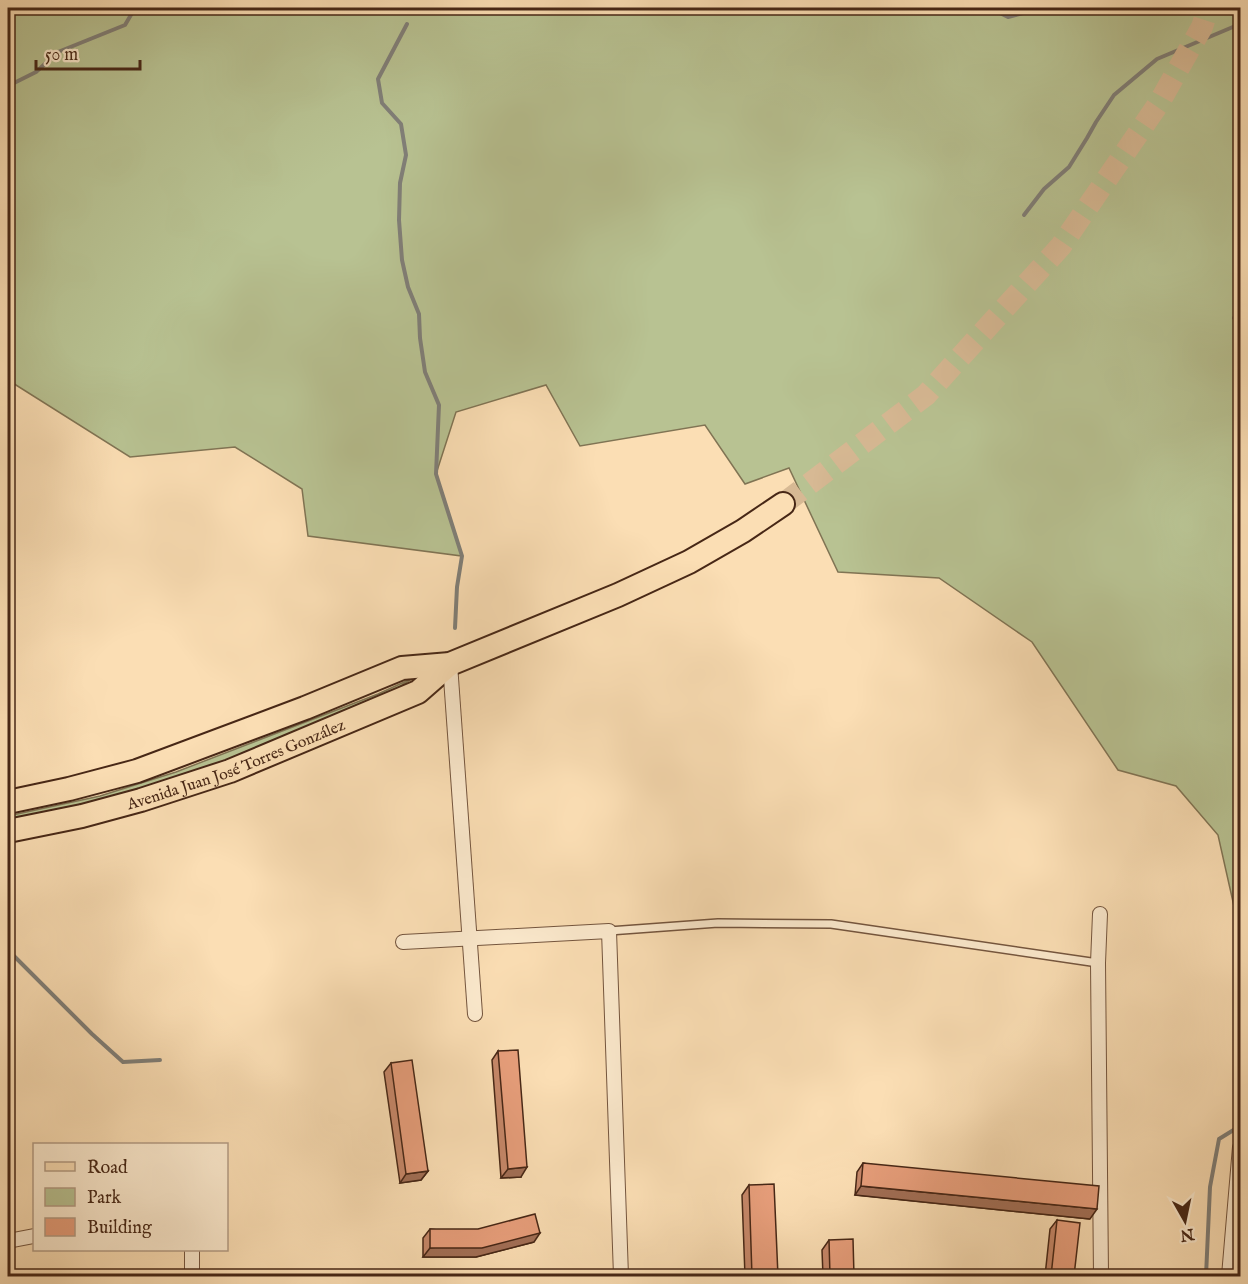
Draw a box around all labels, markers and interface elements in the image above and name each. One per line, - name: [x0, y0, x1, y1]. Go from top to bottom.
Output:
- scale bar: [36, 33, 140, 71]
- text: 50 m: [45, 44, 78, 67]
- street label: Avenida Juan José Torres González: [124, 716, 348, 816]
- legend: [33, 1143, 228, 1251]
- text: Road: [87, 1157, 128, 1180]
- text: Park: [87, 1187, 122, 1210]
- north arrow: [1155, 1191, 1215, 1251]
- text: Building: [87, 1217, 152, 1240]
- text: N: [1178, 1223, 1196, 1245]

